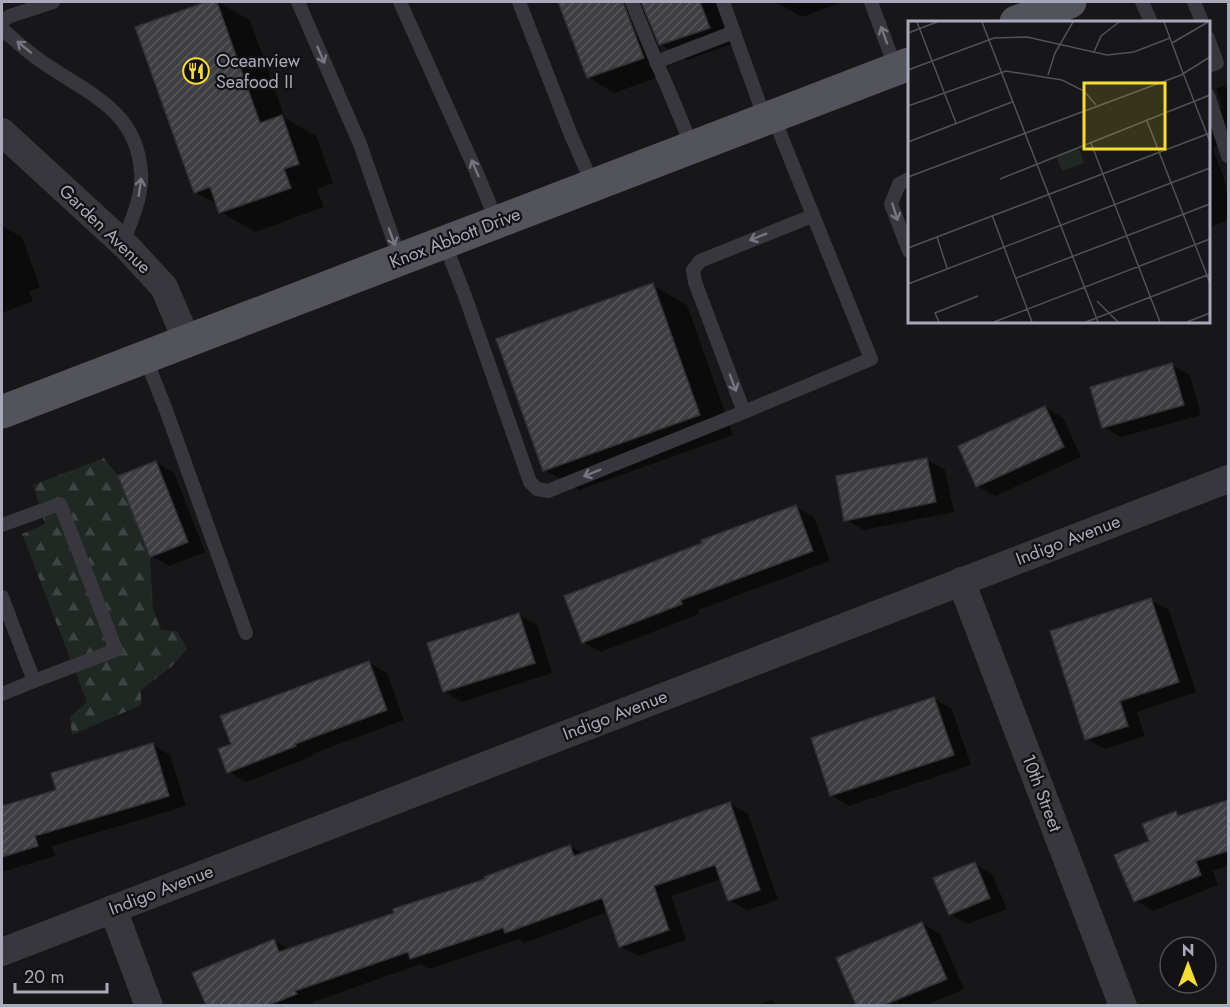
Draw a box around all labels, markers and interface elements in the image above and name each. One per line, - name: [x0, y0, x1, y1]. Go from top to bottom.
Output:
- inset map: [908, 21, 1209, 322]
- one-way arrow: [877, 26, 888, 45]
- one-way arrow: [16, 41, 32, 54]
- one-way arrow: [316, 46, 328, 64]
- place label: Oceanview Seafood II: [216, 48, 301, 95]
- restaurant icon: Oceanview Seafood II: [181, 56, 211, 86]
- one-way arrow: [469, 160, 480, 178]
- street label: Garden Avenue: [53, 178, 157, 280]
- one-way arrow: [134, 178, 145, 198]
- street label: Knox Abbott Drive: [386, 201, 524, 275]
- one-way arrow: [890, 202, 901, 221]
- one-way arrow: [388, 227, 399, 246]
- one-way arrow: [749, 232, 768, 243]
- one-way arrow: [728, 374, 739, 392]
- one-way arrow: [583, 468, 601, 479]
- street label: Indigo Avenue: [1012, 508, 1124, 572]
- street label: Indigo Avenue: [559, 683, 671, 747]
- street label: 10th Street: [1015, 751, 1069, 836]
- street label: Indigo Avenue: [105, 858, 217, 922]
- north arrow: [1158, 935, 1218, 995]
- text: N: [1182, 939, 1194, 962]
- scale bar: [15, 956, 106, 994]
- text: 20 m: [24, 964, 64, 990]

